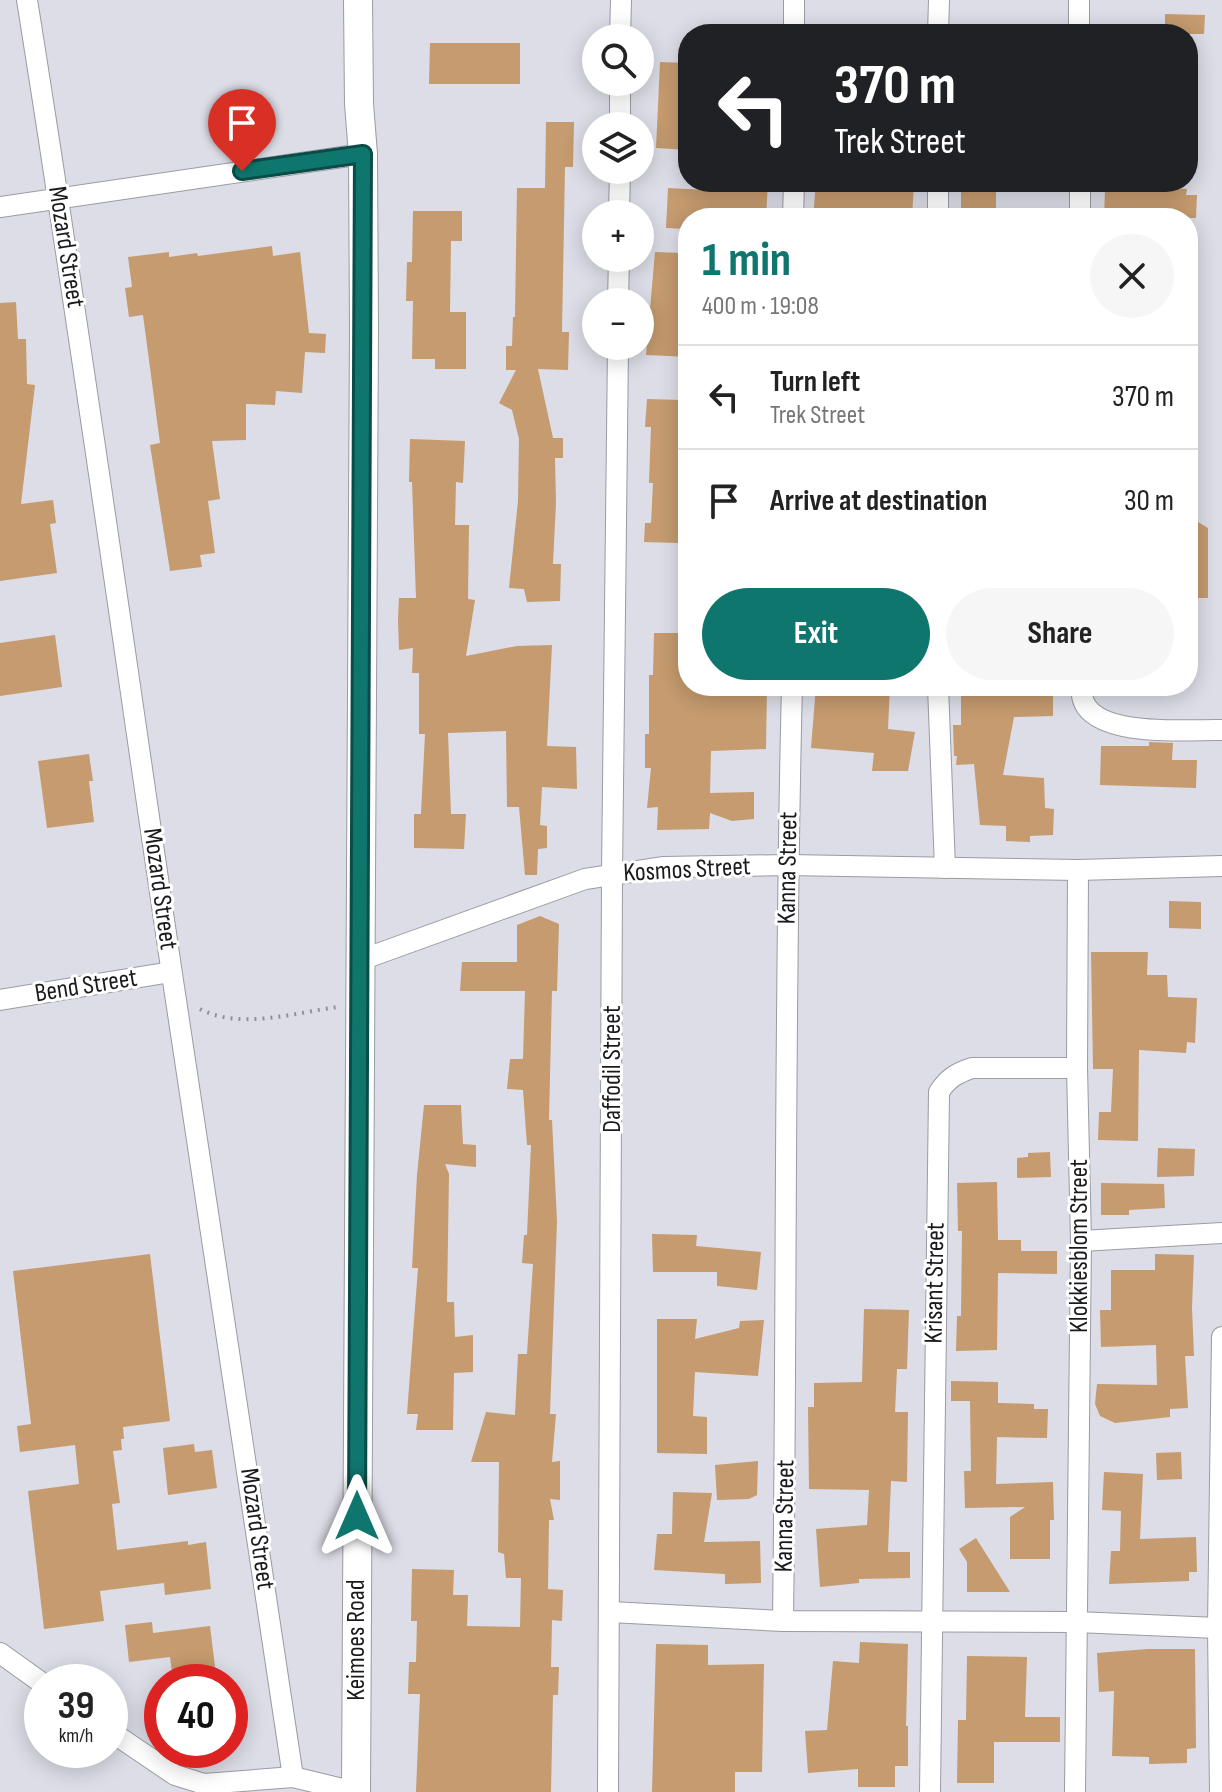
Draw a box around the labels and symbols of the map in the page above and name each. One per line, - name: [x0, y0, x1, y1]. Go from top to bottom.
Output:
- pin: [208, 89, 276, 171]
- street label: Mozard Street: [41, 184, 91, 310]
- street label: Kanna Street: [772, 811, 804, 925]
- street label: Mozard Street: [136, 826, 184, 952]
- street label: Kosmos Street: [623, 851, 751, 889]
- street label: Bend Street: [33, 963, 139, 1009]
- street label: Daffodil Street: [597, 1005, 628, 1133]
- street label: Klokkiesblom Street: [1064, 1159, 1095, 1333]
- street label: Krisant Street: [918, 1222, 952, 1344]
- street label: Kanna Street: [769, 1459, 801, 1573]
- street label: Mozard Street: [233, 1466, 281, 1592]
- position arrow: [315, 1474, 399, 1558]
- street label: Keimoes Road: [341, 1579, 372, 1701]
- speed limit sign: 40: [144, 1664, 248, 1768]

